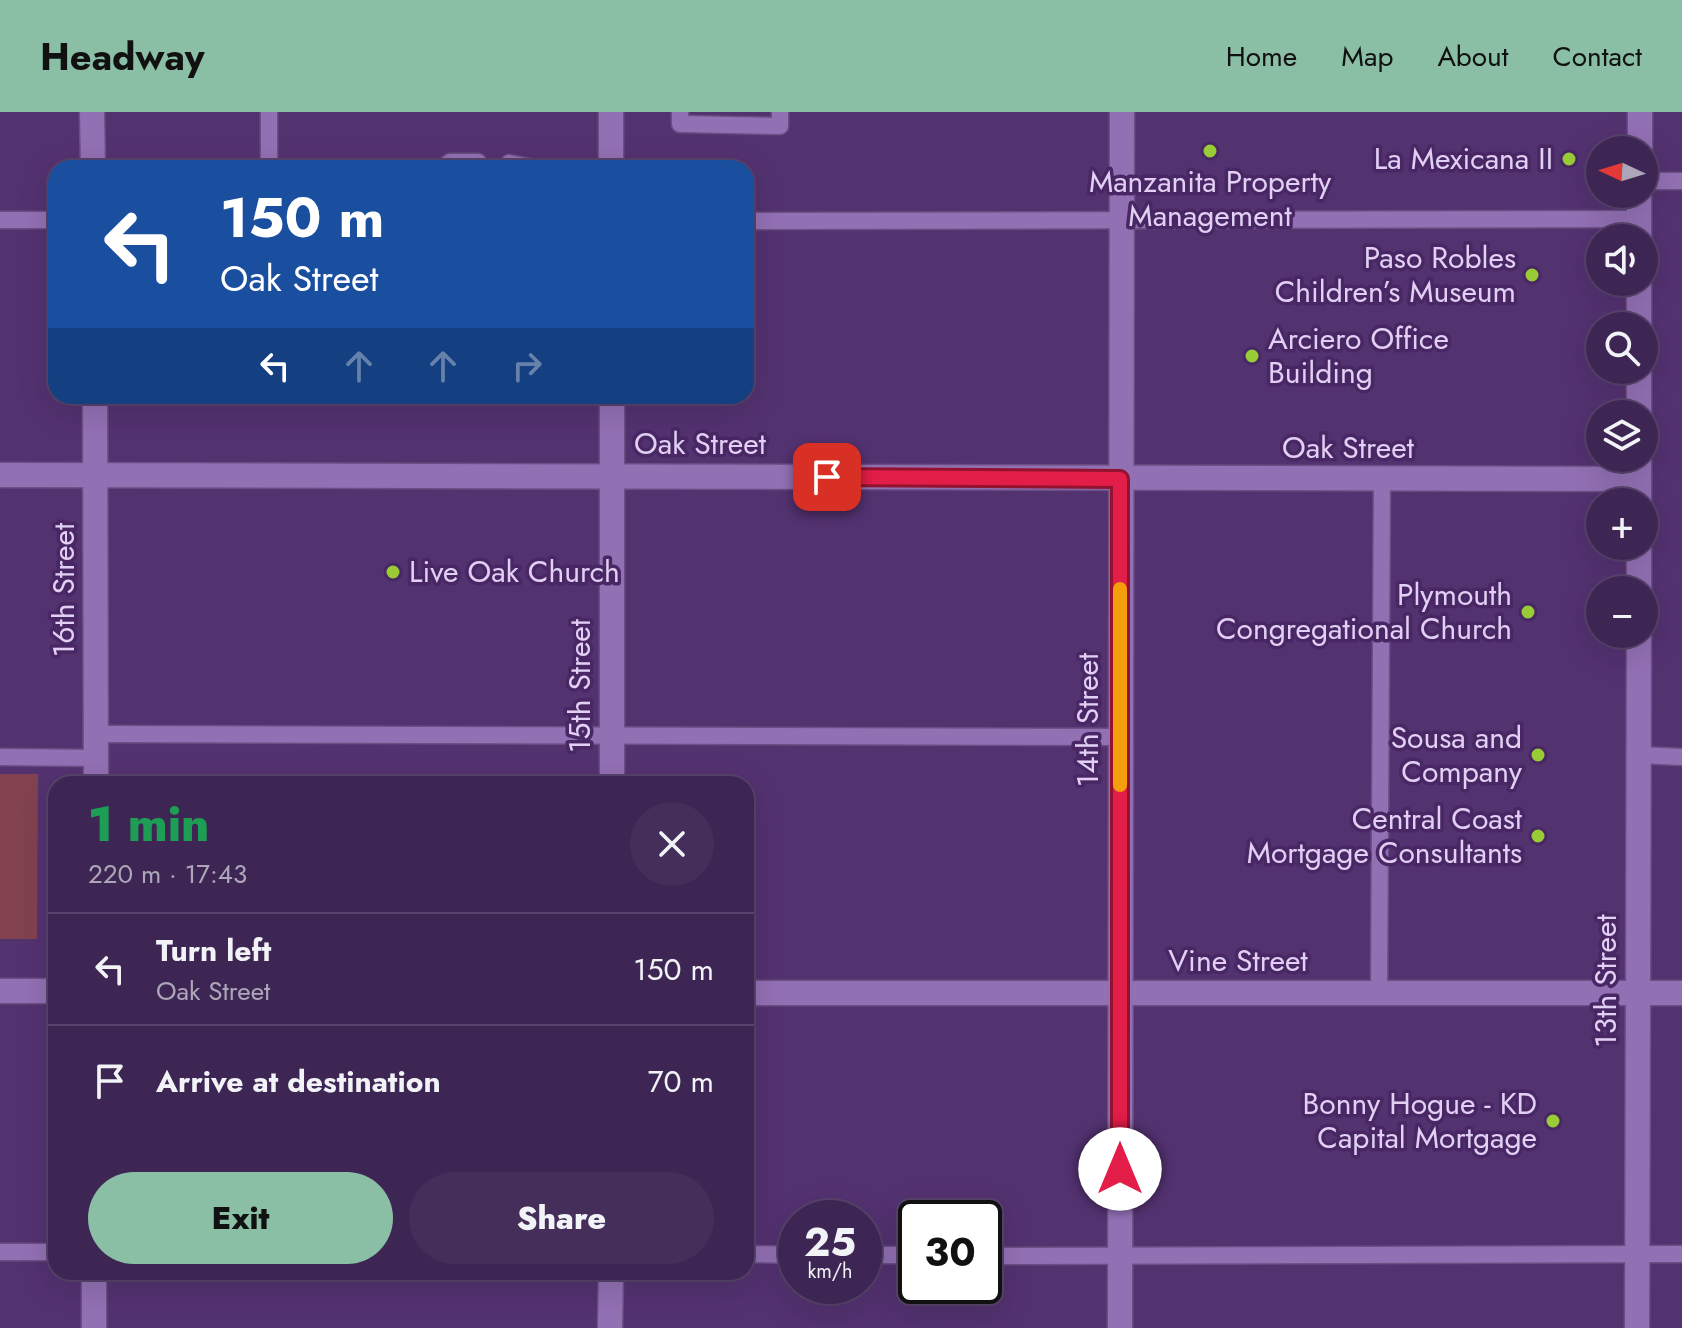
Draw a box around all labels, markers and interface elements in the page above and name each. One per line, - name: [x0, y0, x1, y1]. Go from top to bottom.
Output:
- text: Headway: [40, 29, 205, 84]
- text: Home: [1226, 36, 1297, 77]
- text: Map: [1341, 36, 1393, 77]
- text: About: [1437, 36, 1509, 77]
- text: Contact: [1553, 36, 1642, 77]
- north arrow: [1586, 136, 1658, 208]
- map controls: [1586, 136, 1658, 648]
- place label: La Mexicana II: [1374, 137, 1553, 180]
- marker: Manzanita Property Management: [1201, 142, 1219, 160]
- marker: La Mexicana II: [1560, 150, 1578, 168]
- place label: Manzanita Property Management: [1089, 160, 1332, 237]
- text: 150 m: [220, 177, 384, 258]
- icon: left: [88, 192, 192, 296]
- button: sound: [1586, 224, 1658, 296]
- place label: Paso Robles Children’s Museum: [1275, 236, 1516, 313]
- text: Oak Street: [220, 252, 378, 304]
- marker: Paso Robles Children’s Museum: [1523, 266, 1541, 284]
- button: search: [1586, 312, 1658, 384]
- place label: Arciero Office Building: [1268, 317, 1449, 394]
- icon: left: [253, 344, 297, 388]
- icon: ahead: [337, 344, 381, 388]
- icon: ahead: [421, 344, 465, 388]
- icon: right: [505, 344, 549, 388]
- marker: Arciero Office Building: [1243, 347, 1261, 365]
- button: layers: [1586, 400, 1658, 472]
- street label: Oak Street: [634, 422, 767, 465]
- street label: Oak Street: [1282, 426, 1415, 469]
- pin: [793, 443, 861, 511]
- icon: arrive: [805, 455, 849, 499]
- button: +: [1586, 488, 1658, 560]
- street label: 16th Street: [42, 522, 85, 657]
- place label: Live Oak Church: [409, 550, 620, 593]
- marker: Live Oak Church: [384, 563, 402, 581]
- place label: Plymouth Congregational Church: [1216, 573, 1512, 650]
- button: −: [1586, 576, 1658, 648]
- marker: Plymouth Congregational Church: [1519, 603, 1537, 621]
- street label: 15th Street: [558, 618, 601, 753]
- street label: 14th Street: [1066, 652, 1109, 787]
- place label: Sousa and Company: [1391, 716, 1523, 793]
- marker: Sousa and Company: [1529, 746, 1547, 764]
- text: 1 min: [88, 790, 209, 859]
- place label: Central Coast Mortgage Consultants: [1247, 797, 1523, 874]
- button: close: [630, 802, 714, 886]
- marker: Central Coast Mortgage Consultants: [1529, 827, 1547, 845]
- text: 220 m · 17:43: [88, 855, 247, 893]
- street label: 13th Street: [1584, 914, 1627, 1048]
- text: Turn left: [156, 929, 271, 972]
- street label: Vine Street: [1168, 939, 1308, 982]
- icon: left: [88, 947, 132, 991]
- text: 150 m: [633, 948, 714, 991]
- text: Oak Street: [156, 972, 270, 1010]
- icon: arrive: [88, 1059, 132, 1103]
- text: Arrive at destination: [156, 1060, 441, 1103]
- text: 70 m: [648, 1060, 714, 1103]
- place label: Bonny Hogue - KD Capital Mortgage: [1303, 1082, 1537, 1159]
- marker: Bonny Hogue - KD Capital Mortgage: [1544, 1112, 1562, 1130]
- position arrow: [1078, 1127, 1162, 1211]
- button: Exit: [88, 1172, 393, 1264]
- button: Share: [409, 1172, 714, 1264]
- speed limit sign: 30: [898, 1200, 1002, 1304]
- text: 25: [804, 1213, 856, 1271]
- text: km/h: [807, 1257, 853, 1286]

